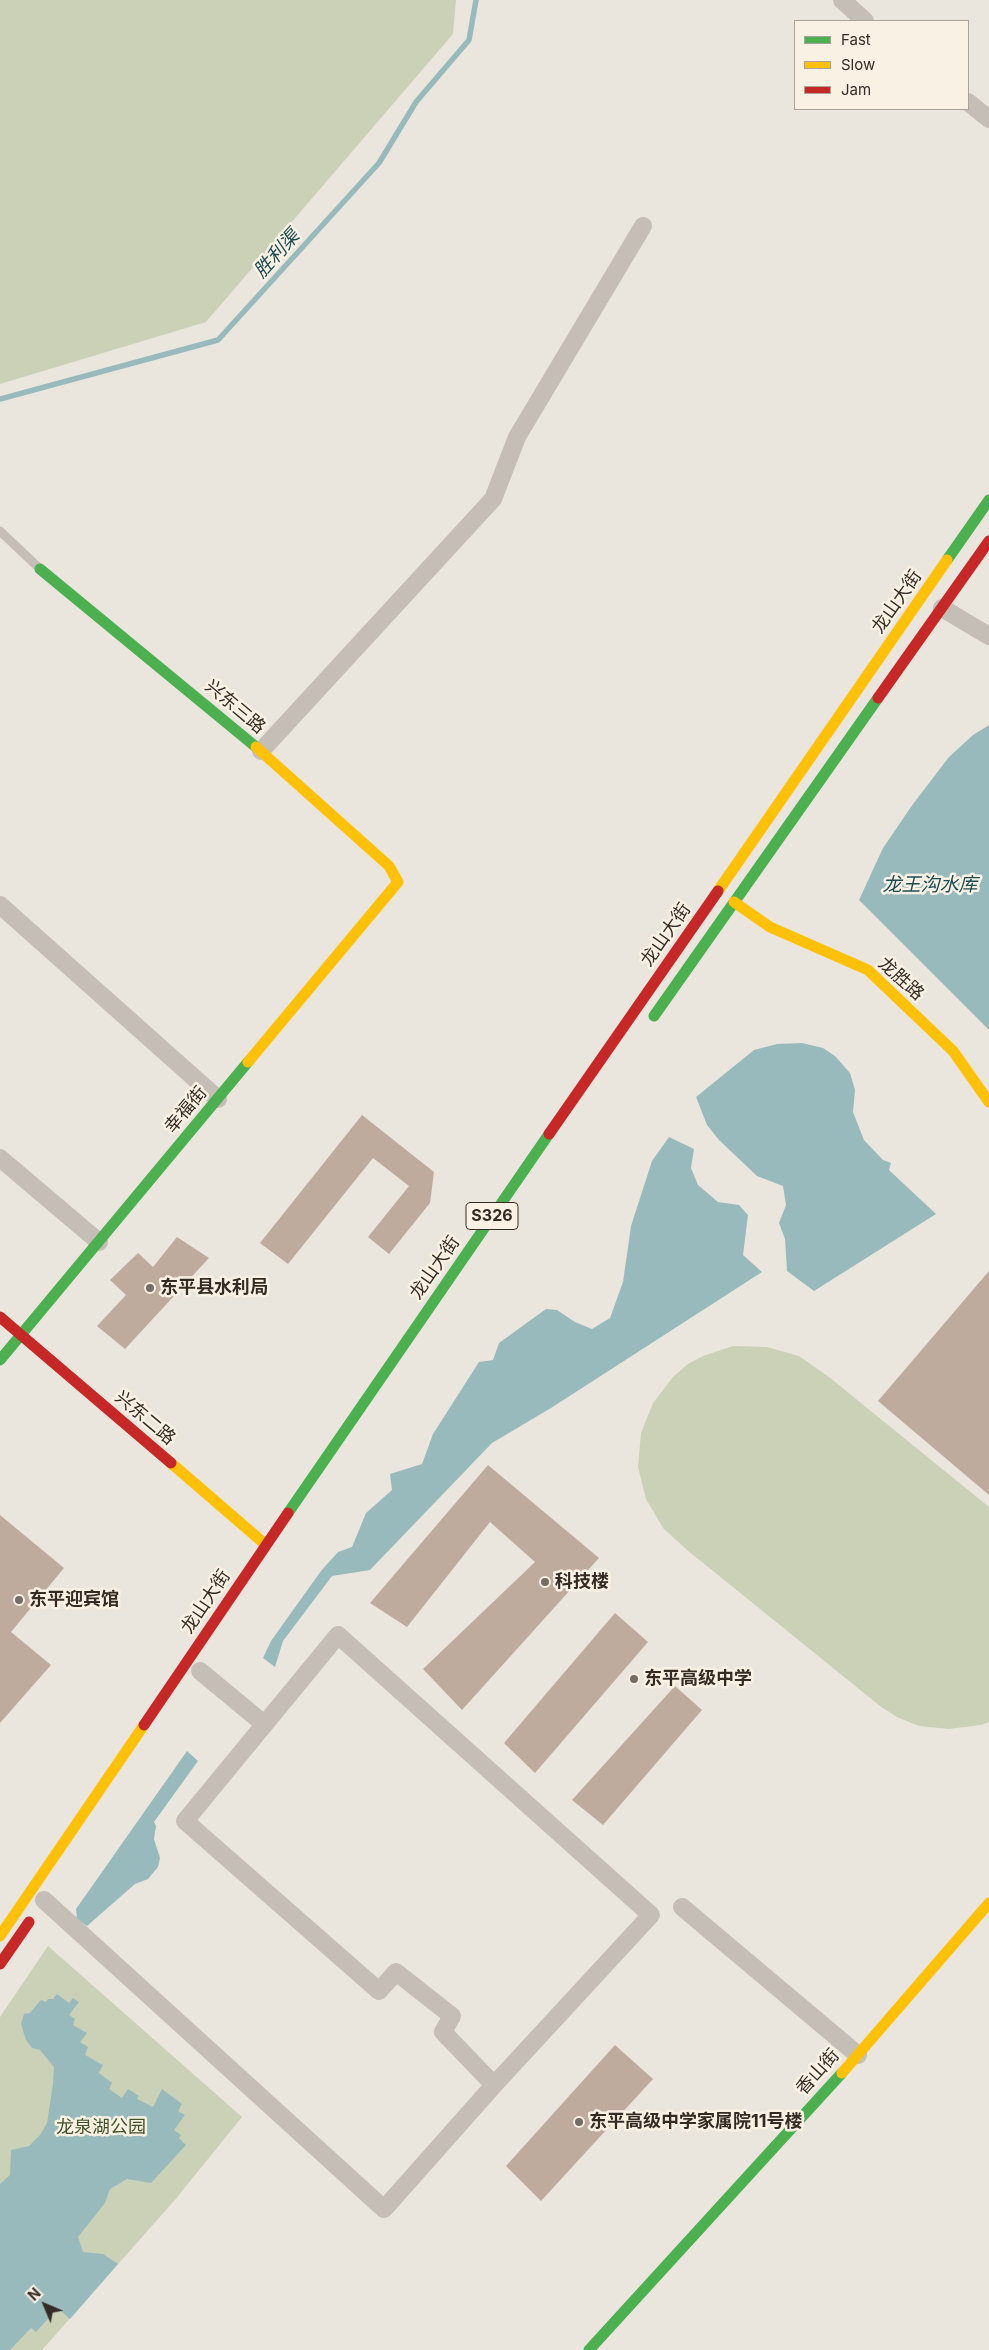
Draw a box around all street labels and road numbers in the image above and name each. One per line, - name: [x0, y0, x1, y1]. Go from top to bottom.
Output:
- street label: 龙山大街: [868, 566, 926, 638]
- street label: 兴东三路: [200, 676, 270, 738]
- street label: 龙山大街: [637, 899, 695, 971]
- street label: 龙胜路: [874, 953, 928, 1005]
- street label: 幸福街: [160, 1082, 212, 1138]
- road number: S326: [466, 1202, 518, 1230]
- street label: 龙山大街: [406, 1232, 464, 1304]
- street label: 兴东二路: [110, 1387, 180, 1449]
- street label: 龙山大街: [177, 1566, 235, 1638]
- street label: 香山街: [792, 2045, 844, 2099]

